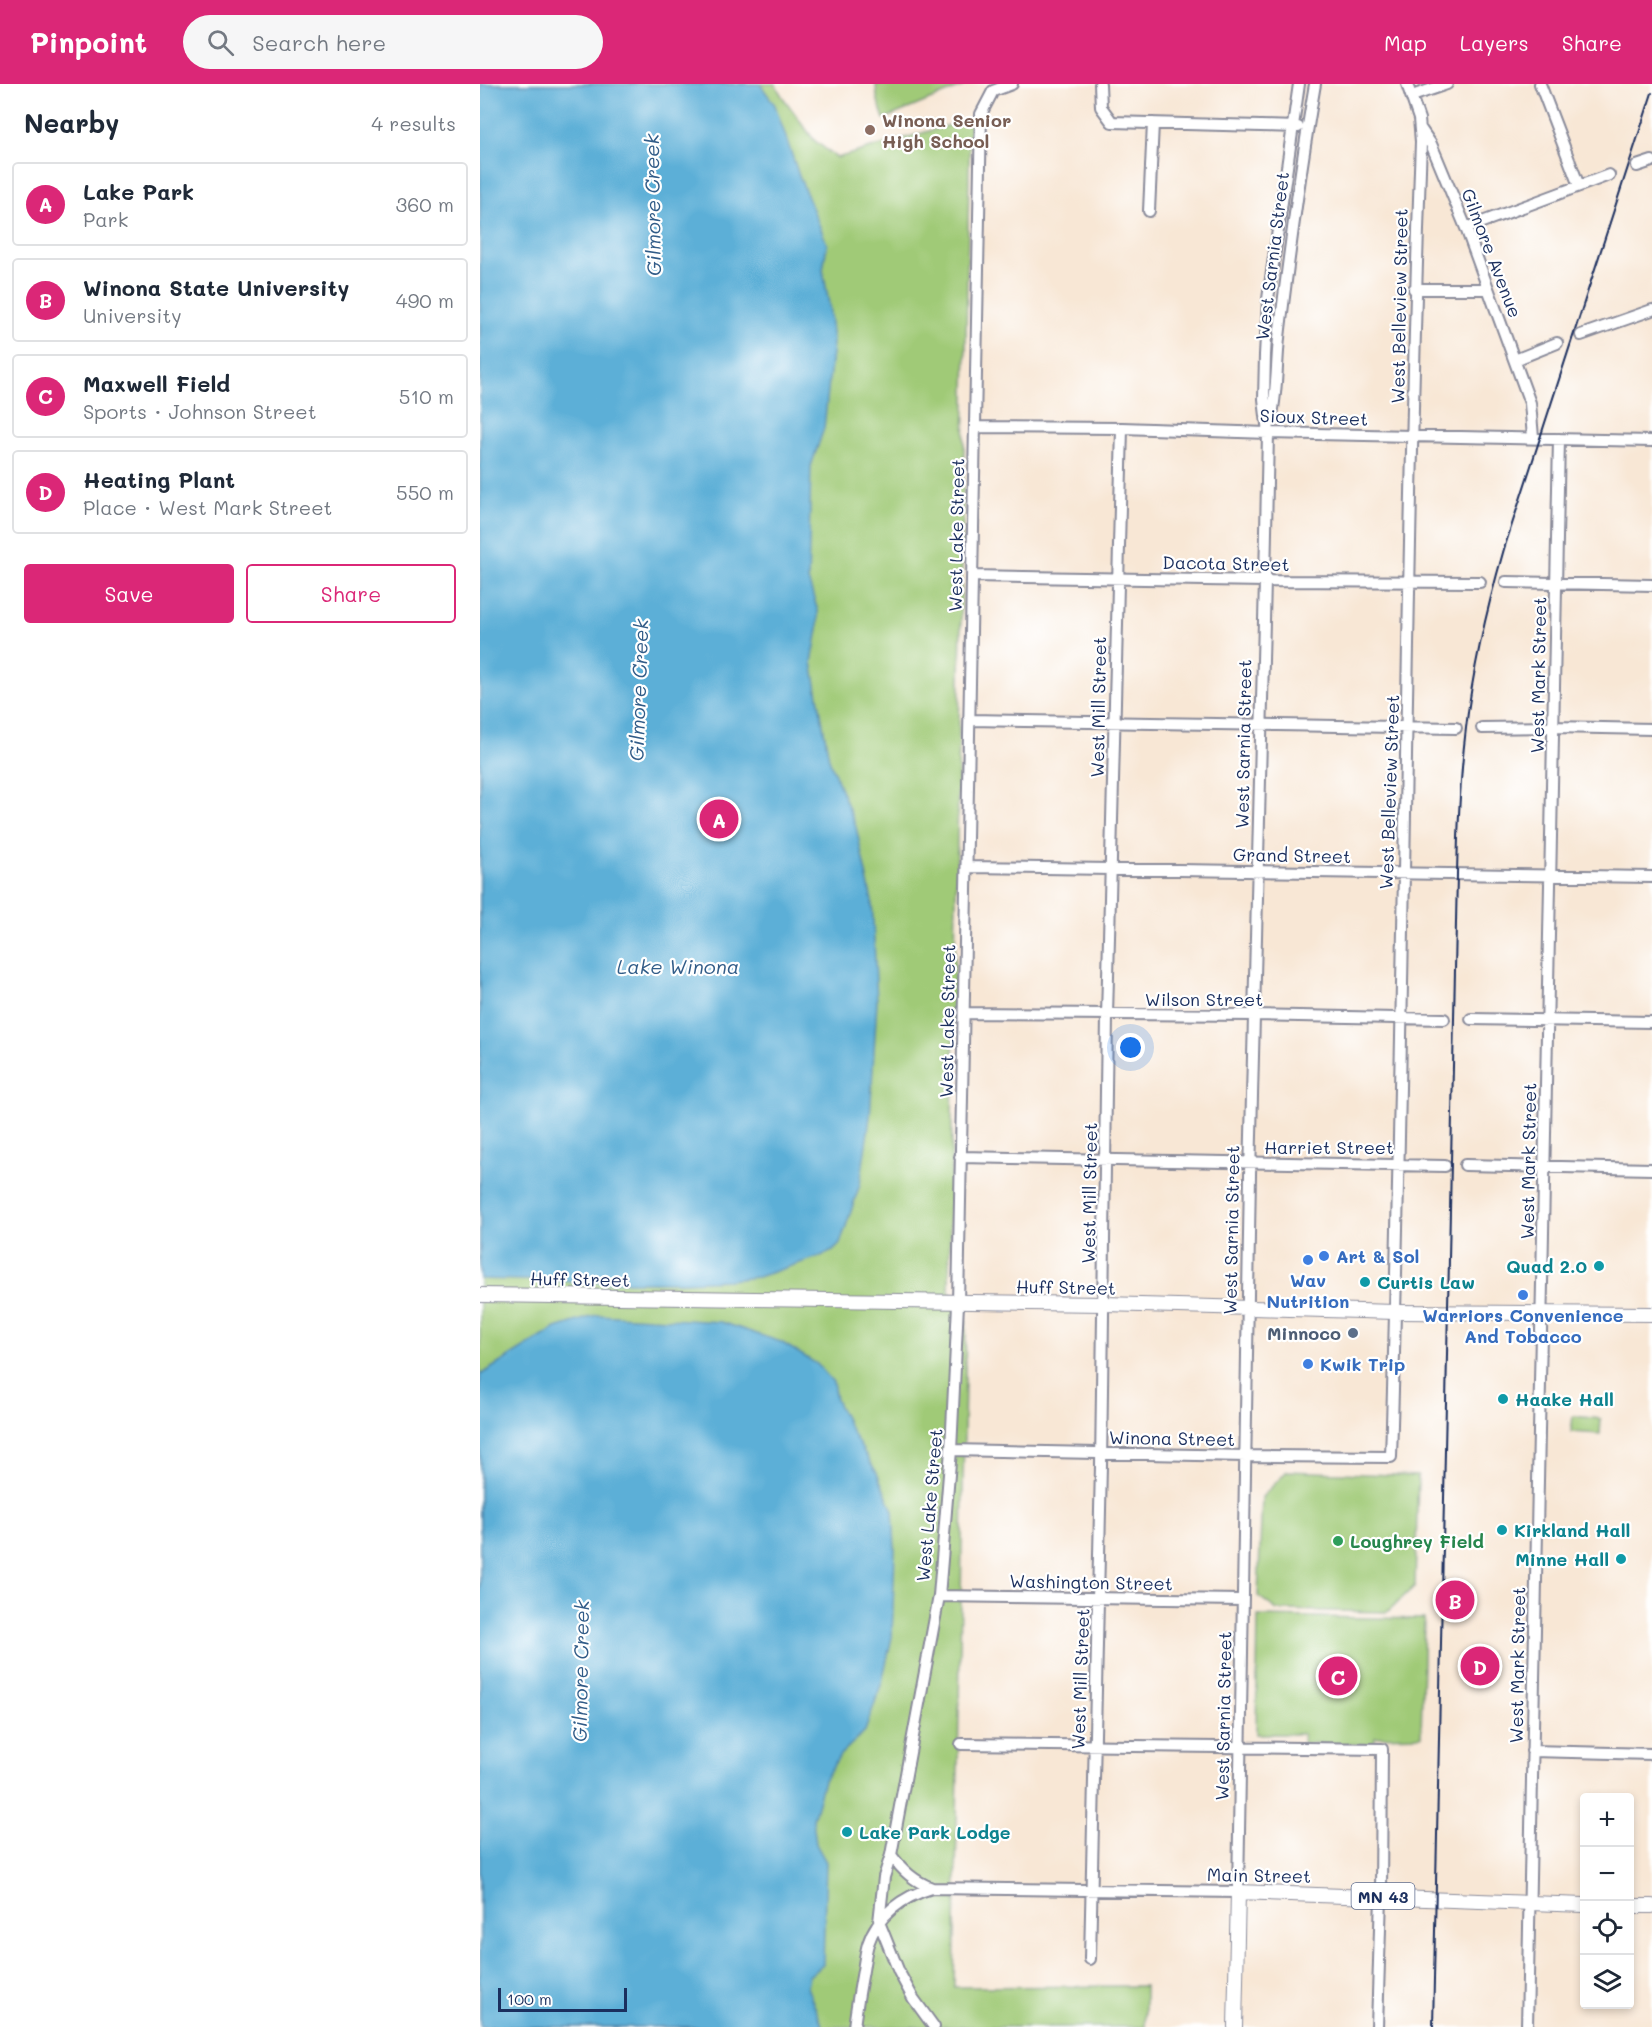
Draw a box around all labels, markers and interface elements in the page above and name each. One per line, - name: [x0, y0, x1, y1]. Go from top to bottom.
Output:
- search box: [183, 15, 603, 69]
- text: Pinpoint: [30, 24, 147, 60]
- icon: search: [204, 26, 237, 59]
- text: Search here: [252, 28, 386, 57]
- text: Map: [1384, 29, 1427, 56]
- text: Layers: [1460, 29, 1529, 56]
- text: Share: [1562, 29, 1622, 56]
- text: Nearby: [24, 106, 119, 140]
- place label: Winona Senior High School: [882, 108, 1011, 153]
- text: 4 results: [371, 110, 456, 136]
- marker: Winona Senior High School: [863, 123, 877, 137]
- water label: Gilmore Creek: [638, 133, 666, 276]
- street label: West Sarnia Street: [1250, 170, 1294, 342]
- text: Lake Park: [83, 177, 194, 206]
- street label: Gilmore Avenue: [1456, 185, 1528, 321]
- text: A: [39, 191, 52, 217]
- text: 360 m: [396, 191, 454, 217]
- text: Park: [83, 206, 128, 232]
- street label: West Belleview Street: [1385, 208, 1413, 404]
- text: Winona State University: [83, 273, 349, 302]
- text: B: [39, 287, 52, 313]
- text: 490 m: [396, 287, 454, 313]
- text: University: [83, 302, 182, 328]
- text: Maxwell Field: [83, 369, 230, 398]
- text: C: [38, 383, 53, 409]
- text: 510 m: [399, 383, 454, 409]
- text: Sports · Johnson Street: [83, 398, 316, 424]
- street label: Sioux Street: [1259, 403, 1369, 431]
- street label: West Lake Street: [943, 458, 969, 612]
- text: Heating Plant: [83, 465, 235, 494]
- text: D: [38, 479, 53, 505]
- text: 550 m: [396, 479, 454, 505]
- text: Place · West Mark Street: [83, 494, 332, 520]
- street label: Dacota Street: [1162, 550, 1290, 576]
- button: Save: [24, 564, 234, 623]
- button: Share: [246, 564, 456, 623]
- street label: West Mark Street: [1525, 597, 1551, 753]
- water label: Gilmore Creek: [623, 618, 653, 762]
- street label: West Mill Street: [1085, 636, 1111, 778]
- street label: West Sarnia Street: [1230, 659, 1256, 829]
- street label: West Belleview Street: [1374, 694, 1404, 890]
- pin: A: [700, 796, 738, 842]
- street label: Grand Street: [1233, 842, 1351, 868]
- street label: West Lake Street: [934, 944, 960, 1098]
- water label: Lake Winona: [617, 953, 739, 979]
- street label: Wilson Street: [1145, 987, 1263, 1011]
- your location: [1116, 1033, 1145, 1062]
- street label: West Mark Street: [1515, 1083, 1541, 1239]
- street label: West Mill Street: [1076, 1122, 1102, 1264]
- street label: Harriet Street: [1264, 1135, 1394, 1159]
- street label: West Sarnia Street: [1218, 1145, 1244, 1315]
- place label: Art & Sol: [1336, 1244, 1419, 1268]
- marker: Art & Sol: [1317, 1249, 1331, 1263]
- marker: Wav Nutrition: [1301, 1253, 1315, 1267]
- place label: Quad 2.0: [1506, 1254, 1587, 1278]
- marker: Quad 2.0: [1592, 1259, 1606, 1273]
- street label: Huff Street: [530, 1266, 630, 1292]
- place label: Wav Nutrition: [1267, 1268, 1349, 1313]
- place label: Curtis Law: [1377, 1270, 1475, 1294]
- street label: Huff Street: [1016, 1274, 1116, 1300]
- marker: Curtis Law: [1358, 1275, 1372, 1289]
- marker: Warriors Convenience And Tobacco: [1516, 1288, 1530, 1302]
- place label: Warriors Convenience And Tobacco: [1422, 1303, 1624, 1348]
- place label: Minnoco: [1267, 1321, 1341, 1345]
- marker: Minnoco: [1346, 1326, 1360, 1340]
- place label: Kwik Trip: [1320, 1352, 1405, 1376]
- marker: Kwik Trip: [1301, 1357, 1315, 1371]
- place label: Haake Hall: [1515, 1387, 1614, 1411]
- marker: Haake Hall: [1496, 1392, 1510, 1406]
- street label: Winona Street: [1109, 1425, 1235, 1451]
- street label: West Lake Street: [910, 1427, 948, 1583]
- place label: Kirkland Hall: [1514, 1518, 1630, 1542]
- marker: Kirkland Hall: [1495, 1523, 1509, 1537]
- place label: Loughrey Field: [1350, 1529, 1484, 1553]
- marker: Loughrey Field: [1331, 1534, 1345, 1548]
- place label: Minne Hall: [1515, 1547, 1609, 1571]
- marker: Minne Hall: [1614, 1552, 1628, 1566]
- street label: Washington Street: [1009, 1569, 1173, 1595]
- pin: B: [1436, 1578, 1474, 1622]
- street label: West Mark Street: [1504, 1587, 1530, 1743]
- water label: Gilmore Creek: [566, 1599, 594, 1742]
- street label: West Mill Street: [1066, 1608, 1094, 1750]
- street label: West Sarnia Street: [1210, 1631, 1236, 1801]
- pin: D: [1460, 1644, 1500, 1688]
- pin: C: [1318, 1654, 1358, 1698]
- map controls: [1580, 1793, 1634, 2009]
- button: +: [1580, 1793, 1634, 1847]
- place label: Lake Park Lodge: [859, 1820, 1011, 1844]
- marker: Lake Park Lodge: [840, 1825, 854, 1839]
- button: −: [1580, 1847, 1634, 1901]
- street label: Main Street: [1207, 1862, 1311, 1888]
- road number: MN 43: [1352, 1883, 1414, 1909]
- button: locate: [1580, 1901, 1634, 1955]
- button: layers: [1580, 1955, 1634, 2009]
- scale bar: [498, 1985, 627, 2012]
- text: 100 m: [507, 1988, 552, 2009]

